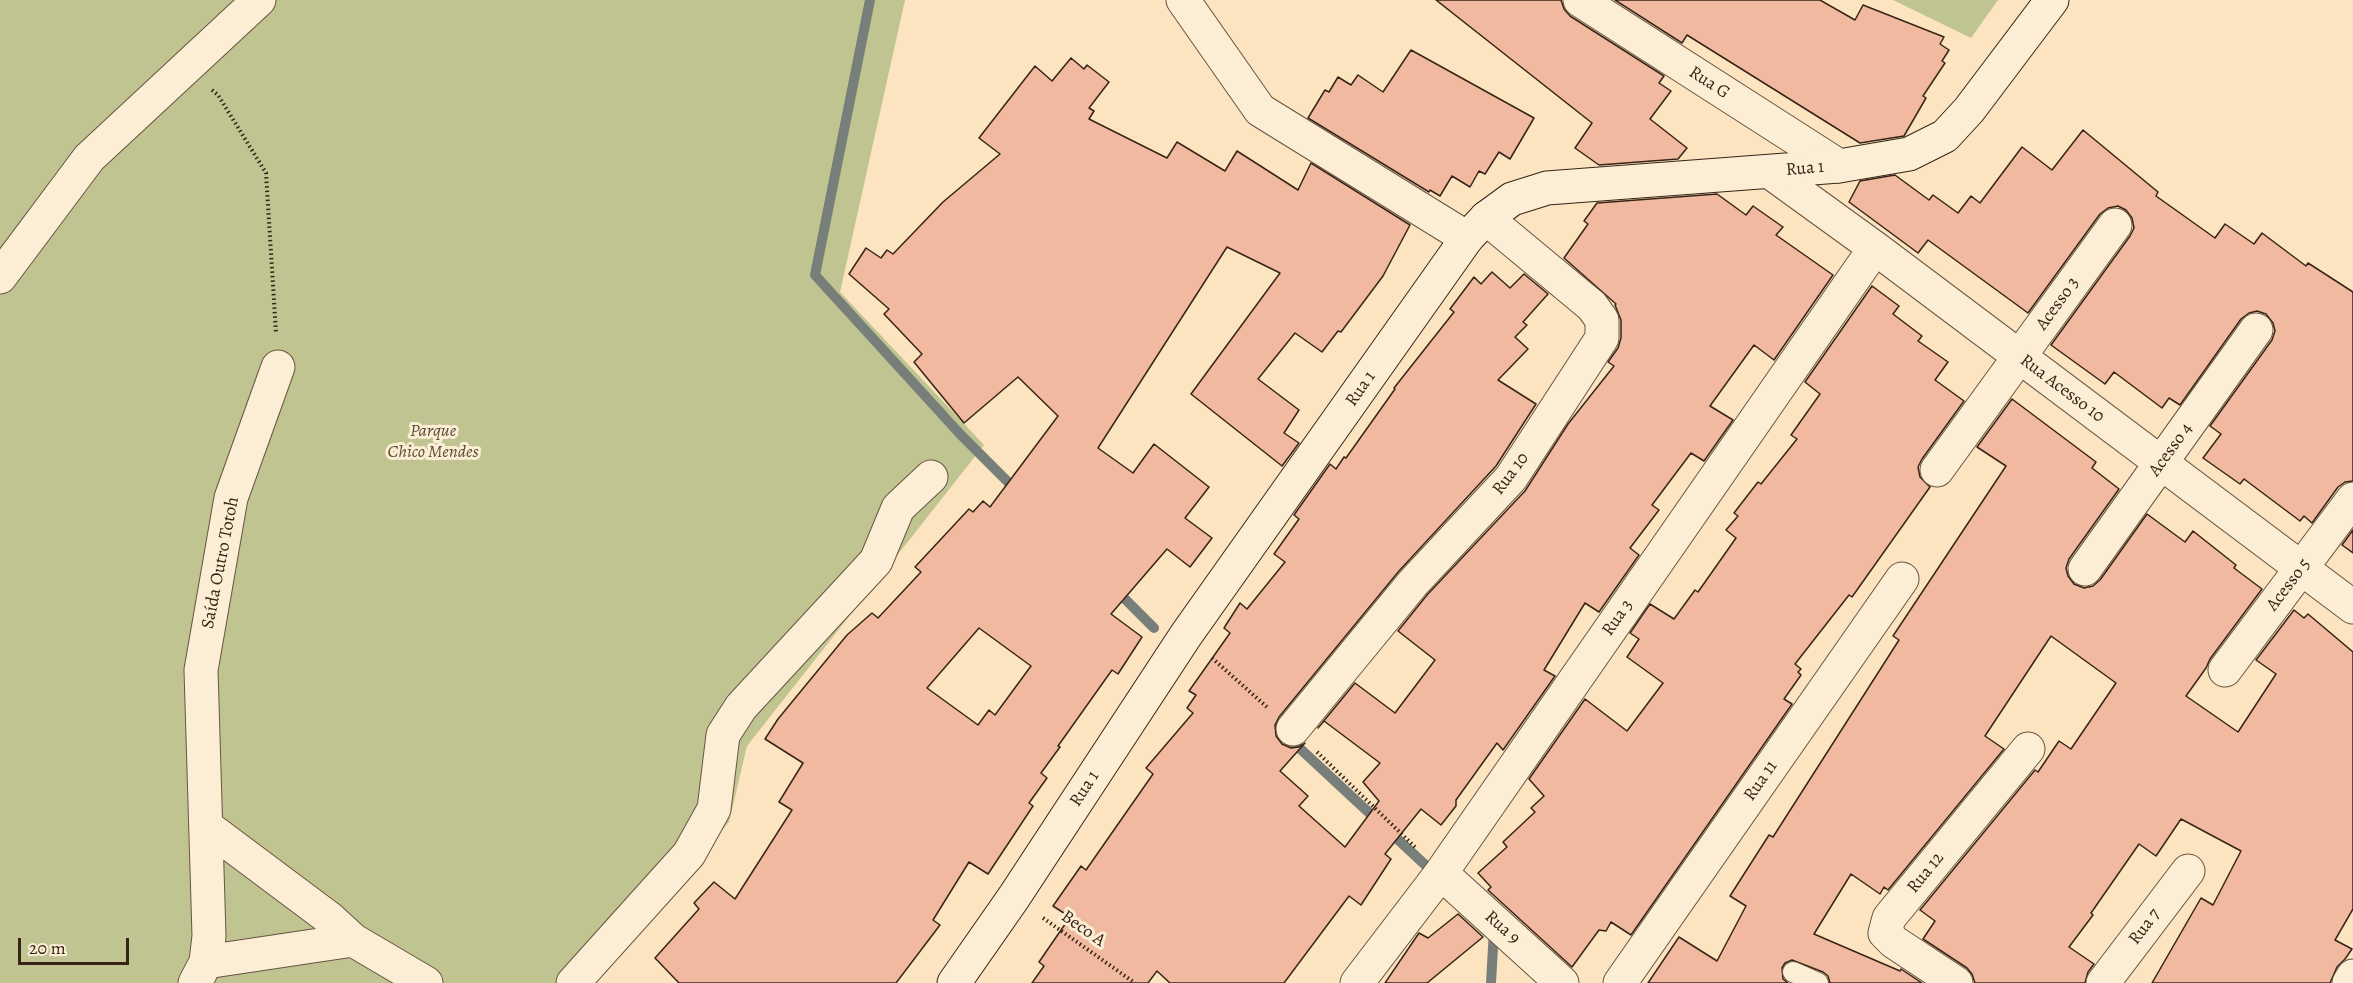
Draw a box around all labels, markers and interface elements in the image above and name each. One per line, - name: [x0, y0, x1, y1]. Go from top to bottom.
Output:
- street label: Rua G: [1685, 62, 1733, 104]
- street label: Rua 1: [1785, 157, 1825, 181]
- street label: Acesso 3: [2032, 273, 2084, 335]
- street label: Rua Acesso 10: [2015, 350, 2109, 428]
- street label: Rua 1: [1341, 367, 1381, 411]
- street label: Acesso 4: [2144, 419, 2198, 481]
- park label: Parque Chico Mendes: [387, 421, 479, 464]
- street label: Rua 10: [1488, 448, 1534, 500]
- street label: Saída Outro Totoh: [198, 495, 244, 631]
- street label: Acesso 5: [2262, 554, 2316, 616]
- street label: Rua 3: [1598, 596, 1638, 640]
- street label: Rua 11: [1739, 757, 1783, 805]
- street label: Rua 1: [1066, 767, 1104, 811]
- street label: Rua 12: [1903, 848, 1949, 898]
- street label: Rua 7: [2124, 905, 2166, 949]
- street label: Beco A: [1057, 906, 1109, 952]
- street label: Rua 9: [1480, 906, 1524, 950]
- scale bar: [21, 926, 132, 964]
- text: 20 m: [29, 936, 66, 960]

